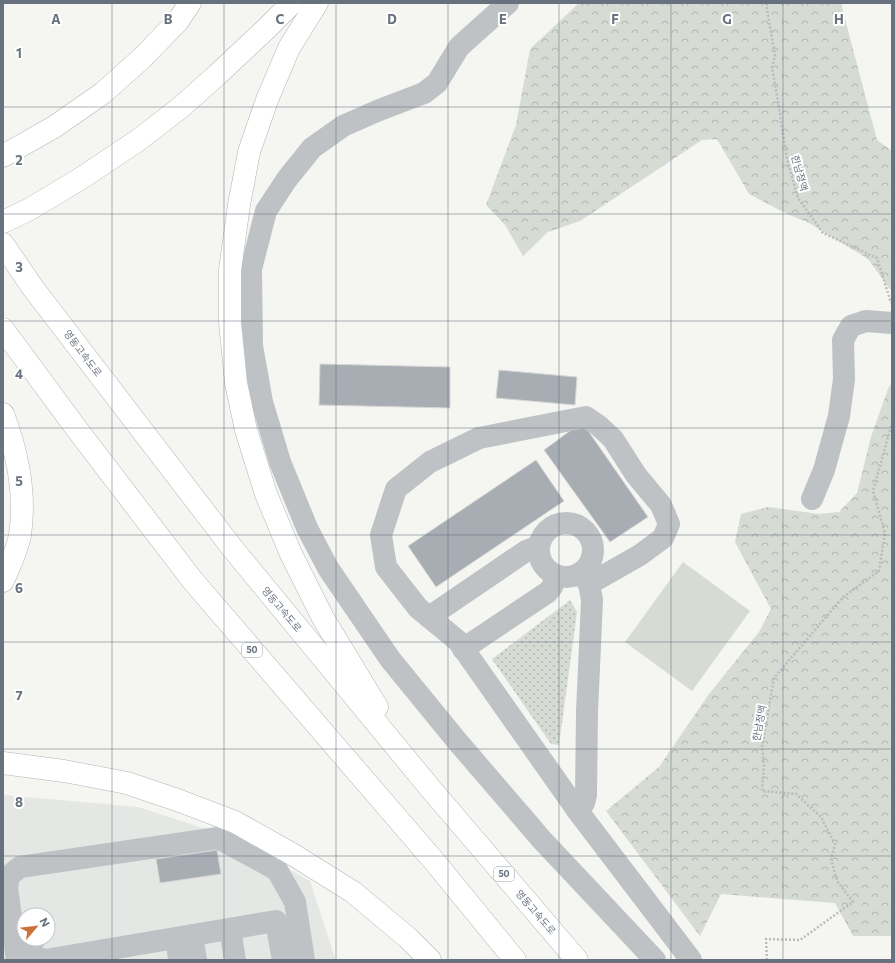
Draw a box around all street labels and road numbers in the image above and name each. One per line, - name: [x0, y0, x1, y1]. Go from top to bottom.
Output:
- street label: 한남정맥: [789, 154, 811, 192]
- street label: 영동고속도로: [62, 327, 104, 379]
- street label: 영동고속도로: [260, 584, 304, 634]
- road number: 50: [242, 643, 262, 657]
- street label: 한남정맥: [750, 704, 768, 742]
- road number: 50: [494, 867, 514, 881]
- street label: 영동고속도로: [513, 887, 559, 937]

